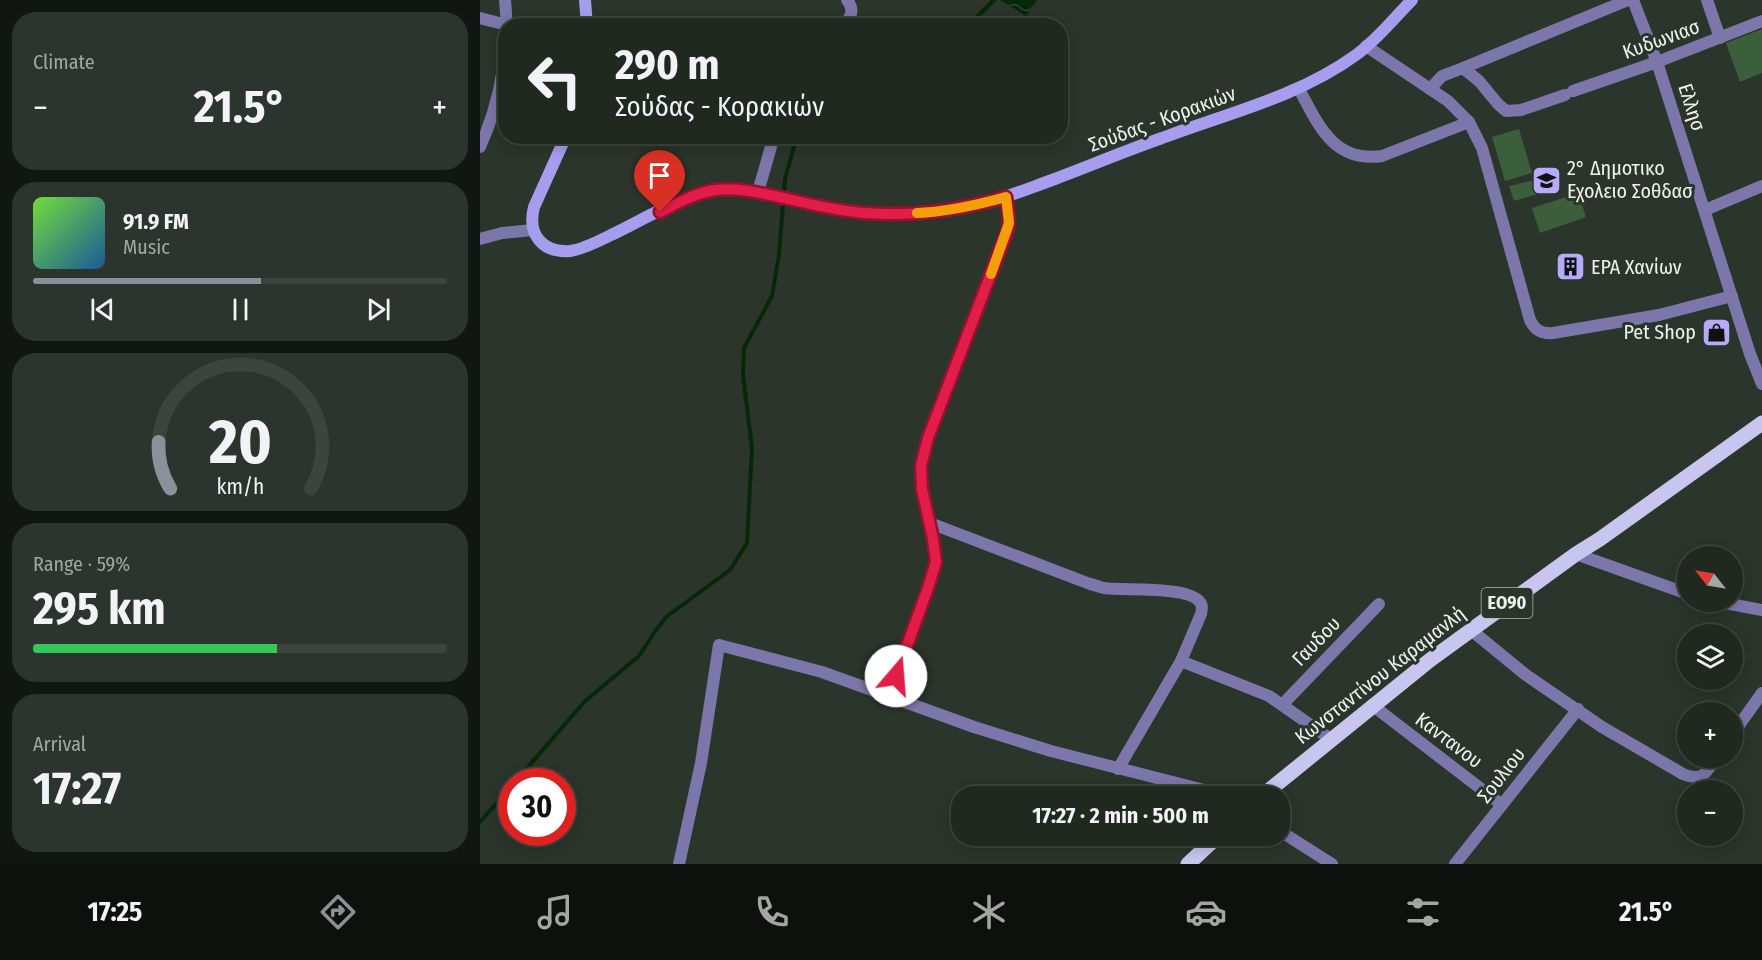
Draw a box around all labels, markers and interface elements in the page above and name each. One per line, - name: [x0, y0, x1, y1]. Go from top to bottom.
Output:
- street label: Κυδωνιασ: [1619, 14, 1703, 64]
- text: 290 m: [615, 40, 720, 90]
- icon: left: [516, 42, 594, 120]
- text: Climate: [33, 50, 95, 74]
- text: 21.5°: [194, 80, 286, 134]
- street label: Ελλησ: [1673, 80, 1711, 134]
- street label: Σούδας - Κορακιών: [1085, 81, 1239, 157]
- text: −: [33, 88, 48, 128]
- text: +: [432, 88, 447, 128]
- text: Σούδας - Κορακιών: [615, 91, 824, 123]
- pin: [634, 150, 685, 212]
- place label: 2° Δημοτικο Εχολειο Σοθδασ: [1567, 156, 1693, 203]
- icon: arrive: [643, 159, 676, 192]
- school or university icon: 2° Δημοτικο Εχολειο Σοθδασ: [1530, 164, 1562, 196]
- text: 91.9 FM: [123, 208, 189, 235]
- text: Music: [123, 235, 170, 259]
- building icon: ΕΡΑ Χανίων: [1554, 251, 1586, 283]
- place label: ΕΡΑ Χανίων: [1591, 255, 1682, 279]
- icon: previous: [86, 293, 119, 326]
- icon: pause: [224, 293, 257, 326]
- icon: next: [362, 293, 395, 326]
- shop icon: Pet Shop: [1701, 316, 1733, 348]
- place label: Pet Shop: [1623, 320, 1696, 344]
- text: 20: [208, 405, 271, 480]
- text: km/h: [216, 474, 264, 500]
- north arrow: [1677, 546, 1743, 612]
- map controls: [1677, 546, 1743, 846]
- text: Range · 59%: [33, 552, 130, 576]
- text: 295 km: [33, 582, 166, 636]
- road number: ΕΟ90: [1482, 588, 1532, 618]
- street label: Κωνσταντίνου Καραμανλή: [1290, 601, 1470, 749]
- street label: Γαυδου: [1287, 611, 1345, 671]
- button: layers: [1677, 624, 1743, 690]
- position arrow: [864, 644, 928, 708]
- button: +: [1677, 702, 1743, 768]
- street label: Καντανου: [1411, 707, 1487, 773]
- text: Arrival: [33, 732, 86, 756]
- street label: Σουλιου: [1472, 743, 1530, 807]
- text: 17:27: [33, 762, 121, 816]
- speed limit sign: 30: [498, 768, 576, 846]
- button: −: [1677, 780, 1743, 846]
- text: 17:27 · 2 min · 500 m: [1032, 802, 1209, 829]
- icon: directions: [317, 891, 359, 933]
- icon: music: [534, 891, 576, 933]
- icon: phone: [751, 891, 793, 933]
- icon: climate: [968, 891, 1010, 933]
- icon: car: [1185, 891, 1227, 933]
- icon: filters: [1402, 891, 1444, 933]
- text: 17:25: [87, 896, 142, 928]
- text: 21.5°: [1619, 896, 1674, 928]

